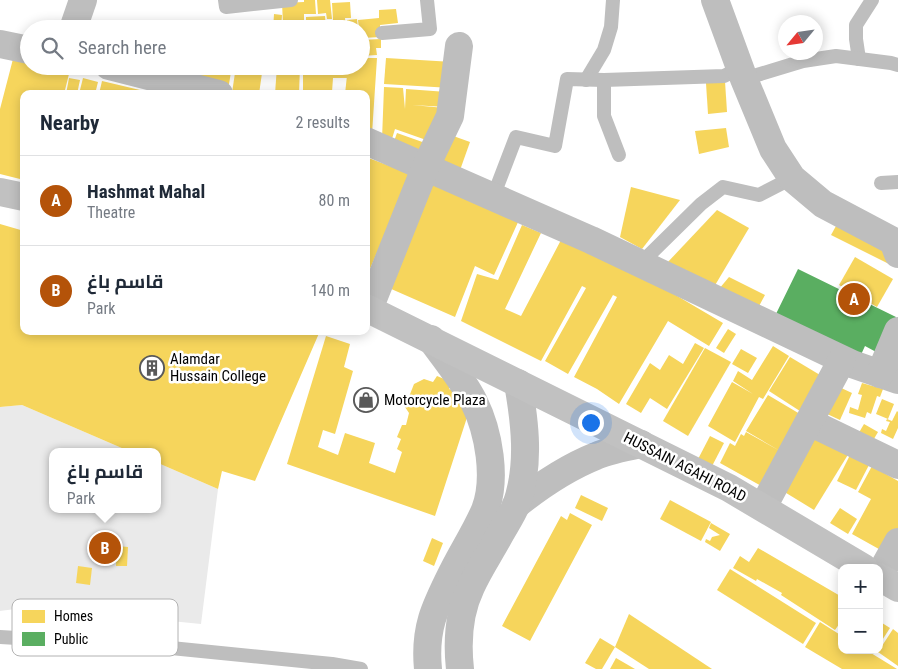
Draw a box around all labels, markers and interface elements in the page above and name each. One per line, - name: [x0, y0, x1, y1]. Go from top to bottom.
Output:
- north arrow: [778, 15, 823, 60]
- search box: [20, 20, 370, 75]
- icon: search: [38, 34, 66, 62]
- text: Search here: [78, 36, 166, 59]
- text: Nearby: [40, 111, 99, 135]
- text: 2 results: [295, 113, 350, 132]
- text: Hashmat Mahal: [87, 180, 205, 203]
- text: A: [51, 191, 61, 210]
- text: 80 m: [318, 191, 350, 210]
- text: Theatre: [87, 203, 135, 222]
- text: قاسم باغ: [87, 270, 164, 293]
- pin: A: [838, 280, 870, 318]
- text: B: [52, 281, 60, 300]
- text: 140 m: [311, 281, 350, 300]
- text: Park: [87, 299, 116, 318]
- place label: Alamdar Hussain College: [170, 350, 266, 385]
- building icon: Alamdar Hussain College: [139, 355, 165, 381]
- shop icon: Motorcycle Plaza: [353, 387, 379, 413]
- place label: Motorcycle Plaza: [384, 391, 486, 409]
- your location: [578, 410, 604, 436]
- street label: HUSSAIN AGAHI ROAD: [621, 428, 749, 506]
- popup: [49, 448, 161, 513]
- text: قاسم باغ: [67, 460, 143, 483]
- text: Park: [67, 489, 95, 508]
- pin: B: [89, 529, 121, 567]
- map controls: [838, 564, 883, 654]
- button: +: [838, 564, 883, 609]
- legend: [12, 599, 178, 656]
- text: Homes: [54, 608, 93, 624]
- button: −: [838, 609, 883, 654]
- text: Public: [54, 631, 88, 647]

